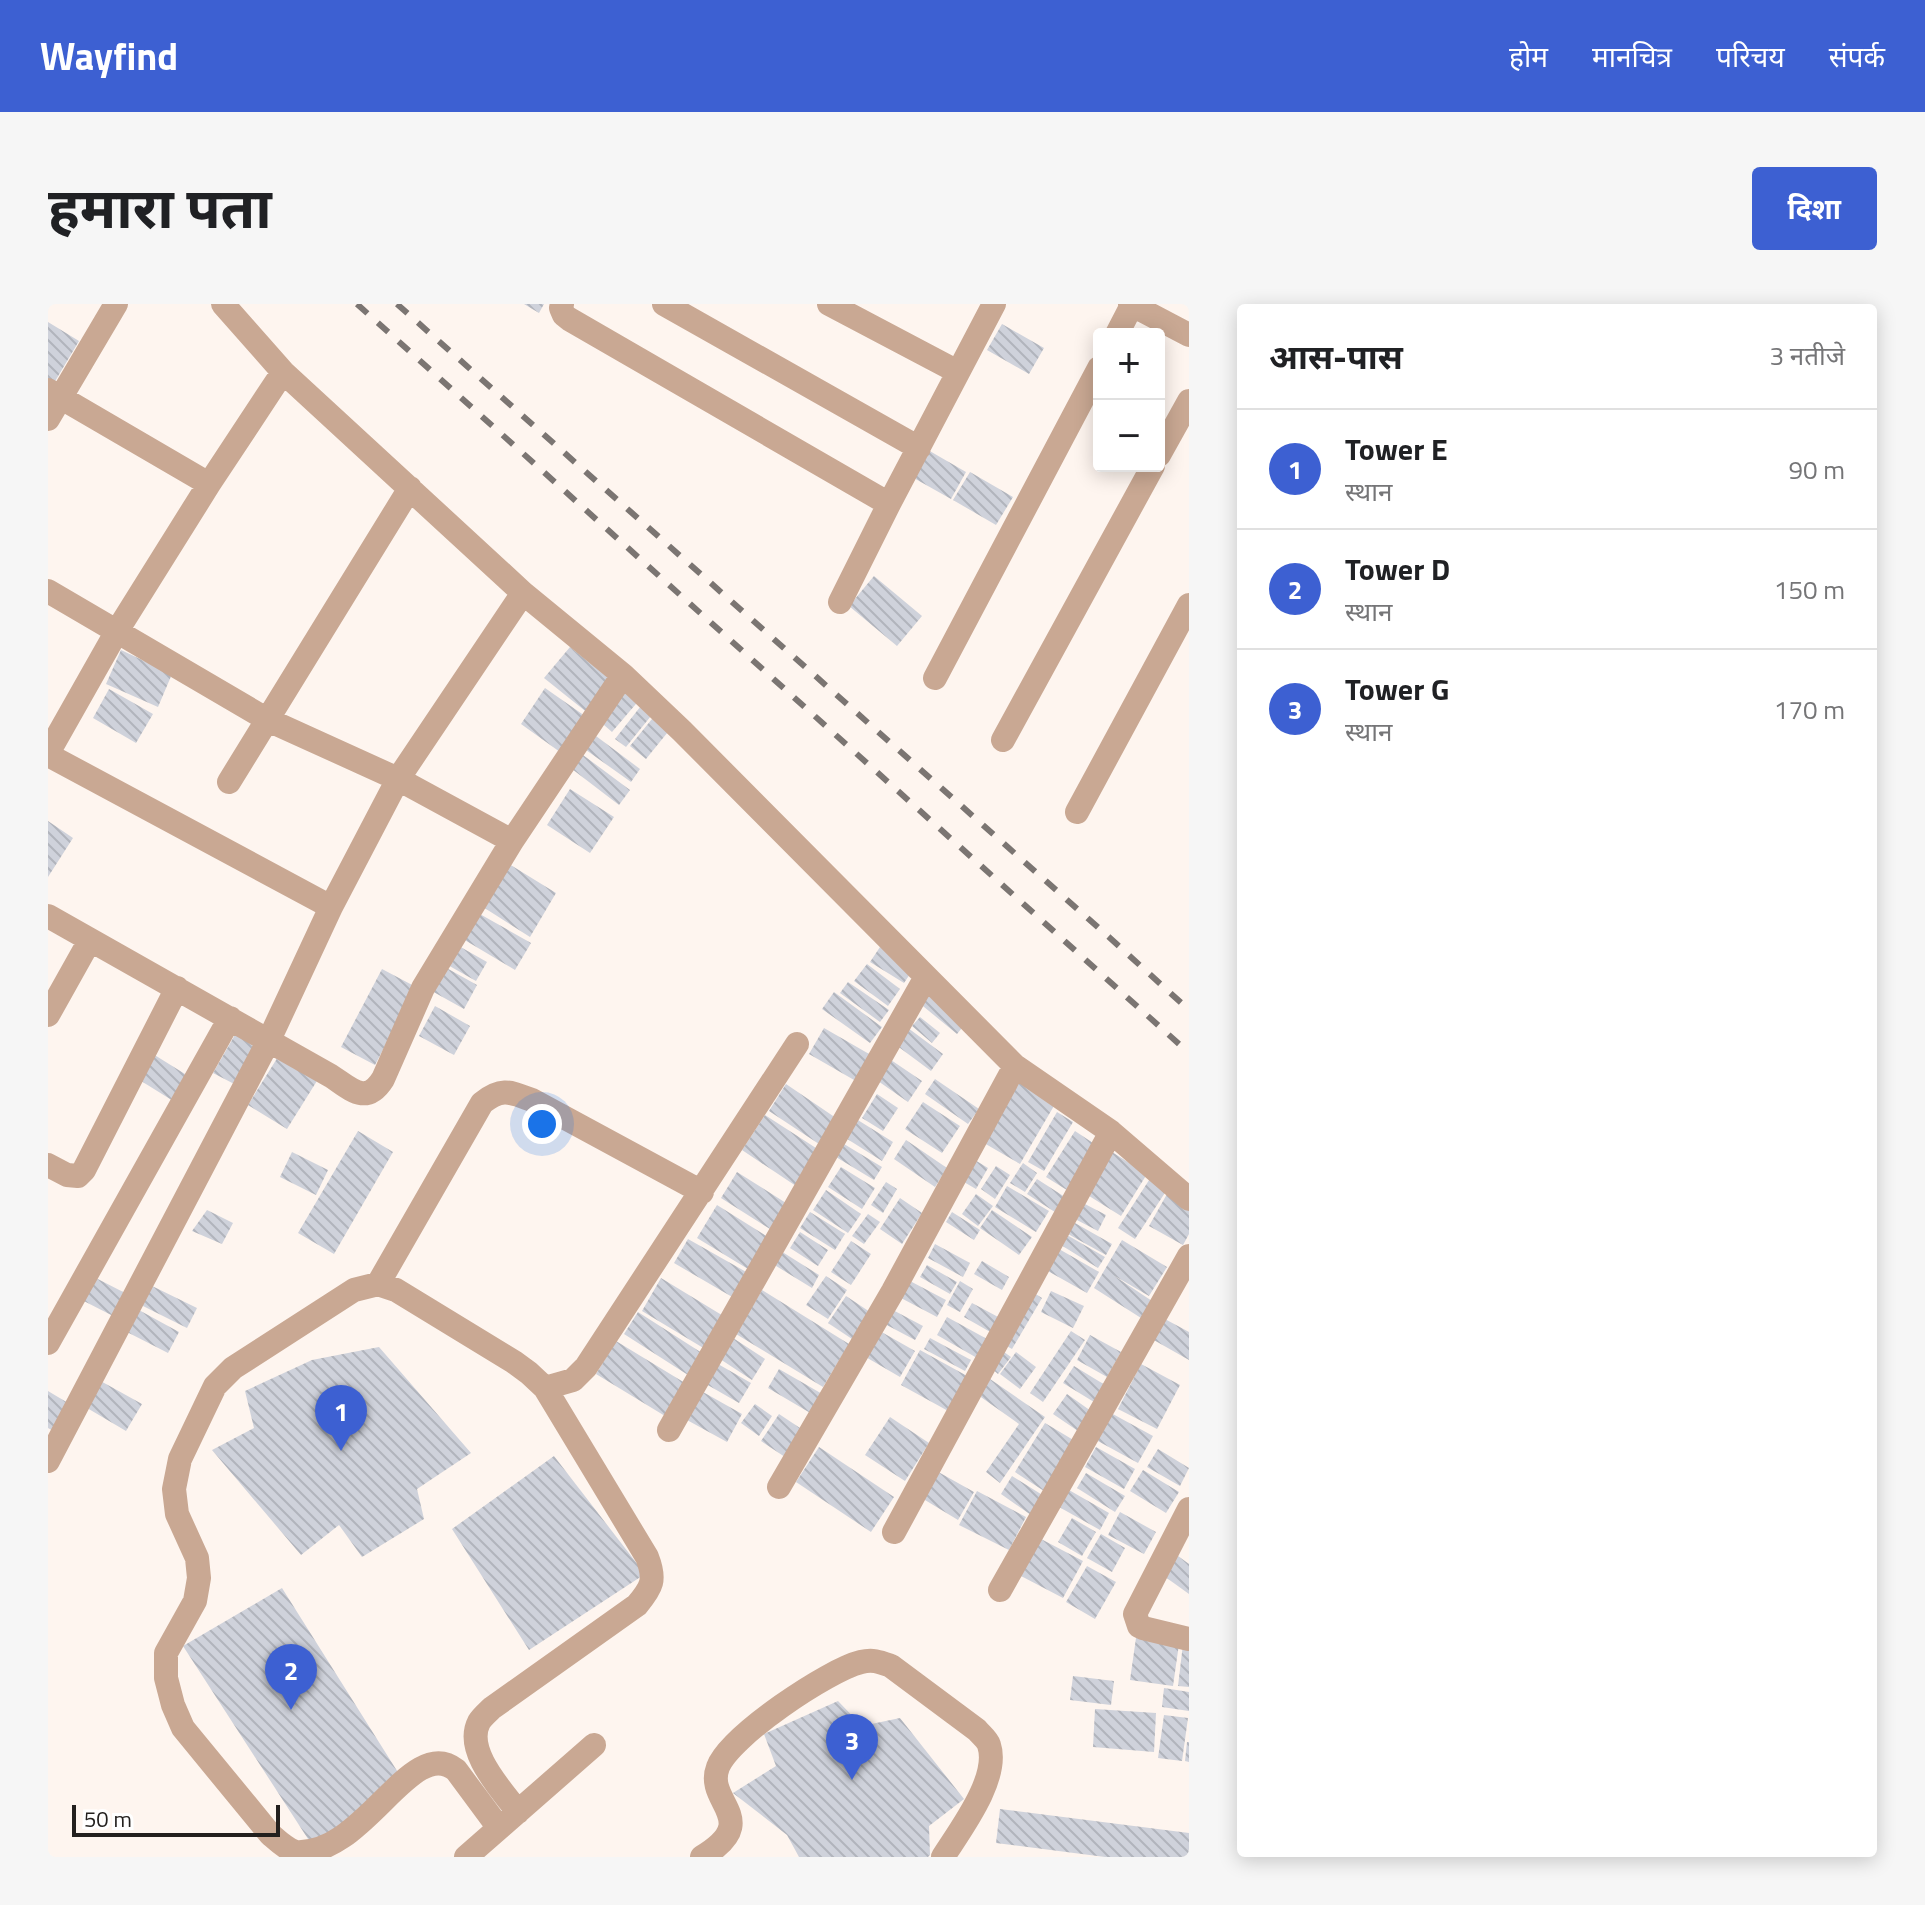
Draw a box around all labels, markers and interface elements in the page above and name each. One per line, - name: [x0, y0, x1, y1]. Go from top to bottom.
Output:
- text: Wayfind: [40, 27, 178, 85]
- text: होम: [1509, 35, 1548, 78]
- text: मानचित्र: [1592, 35, 1672, 78]
- text: परिचय: [1716, 35, 1785, 78]
- text: संपर्क: [1829, 35, 1885, 78]
- text: हमारा पता: [48, 165, 272, 250]
- button: दिशा: [1752, 167, 1877, 250]
- map controls: [1093, 328, 1165, 472]
- button: +: [1093, 328, 1165, 400]
- text: आस-पास: [1269, 330, 1403, 382]
- text: 3 नतीजे: [1769, 336, 1845, 375]
- button: −: [1093, 400, 1165, 472]
- text: Tower E: [1345, 426, 1448, 472]
- text: 1: [1288, 450, 1302, 489]
- text: 90 m: [1788, 450, 1845, 489]
- text: स्थान: [1345, 472, 1392, 511]
- text: Tower D: [1345, 546, 1450, 592]
- text: 2: [1288, 570, 1302, 609]
- text: 150 m: [1774, 570, 1845, 609]
- text: स्थान: [1345, 592, 1392, 631]
- text: Tower G: [1345, 666, 1449, 712]
- text: 3: [1288, 690, 1302, 729]
- text: 170 m: [1774, 690, 1845, 729]
- text: स्थान: [1345, 712, 1392, 751]
- your location: [522, 1104, 562, 1144]
- pin: 1: [315, 1385, 367, 1451]
- pin: 2: [265, 1644, 317, 1710]
- pin: 3: [826, 1714, 878, 1780]
- scale bar: [72, 1801, 280, 1837]
- text: 50 m: [84, 1802, 132, 1836]

